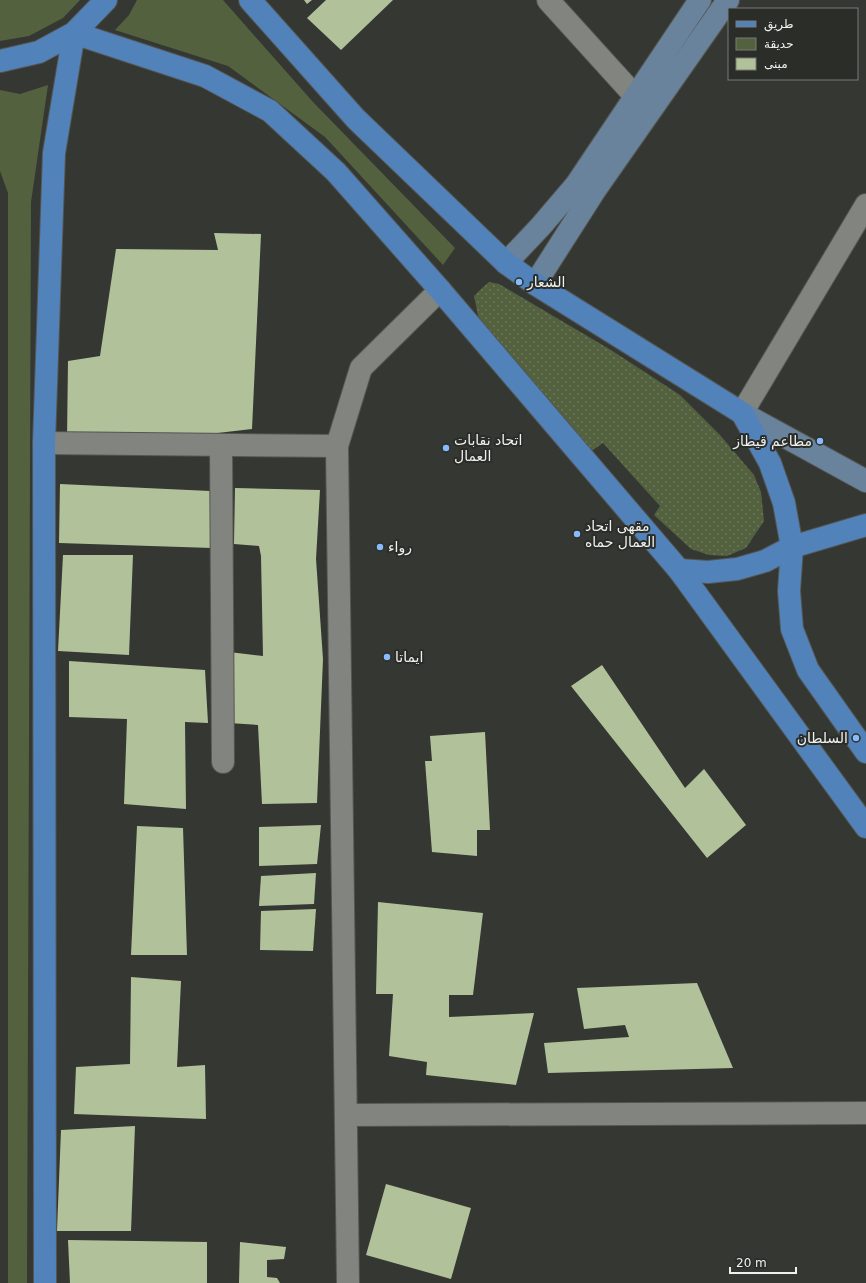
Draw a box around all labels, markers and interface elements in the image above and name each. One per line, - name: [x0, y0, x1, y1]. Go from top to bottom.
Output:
- legend: [728, 8, 858, 80]
- text: طريق: [764, 17, 794, 32]
- text: حديقة: [764, 37, 794, 51]
- text: مبنى: [764, 57, 788, 71]
- place label: الشعار: [526, 274, 565, 291]
- marker: الشعار: [514, 277, 524, 287]
- place label: اتحاد نقابات العمال: [454, 432, 522, 464]
- place label: مطاعم قيطاز: [732, 433, 812, 450]
- marker: مطاعم قيطاز: [815, 436, 825, 446]
- marker: اتحاد نقابات العمال: [441, 443, 451, 453]
- place label: مقهى اتحاد العمال حماه: [585, 518, 655, 550]
- marker: مقهى اتحاد العمال حماه: [572, 529, 582, 539]
- place label: رواء: [388, 539, 412, 556]
- marker: رواء: [375, 542, 385, 552]
- place label: ايماتا: [395, 649, 423, 665]
- marker: ايماتا: [382, 652, 392, 662]
- place label: السلطان: [797, 730, 848, 746]
- marker: السلطان: [851, 733, 861, 743]
- scale bar: [730, 1249, 796, 1275]
- text: 20 m: [736, 1256, 767, 1270]

